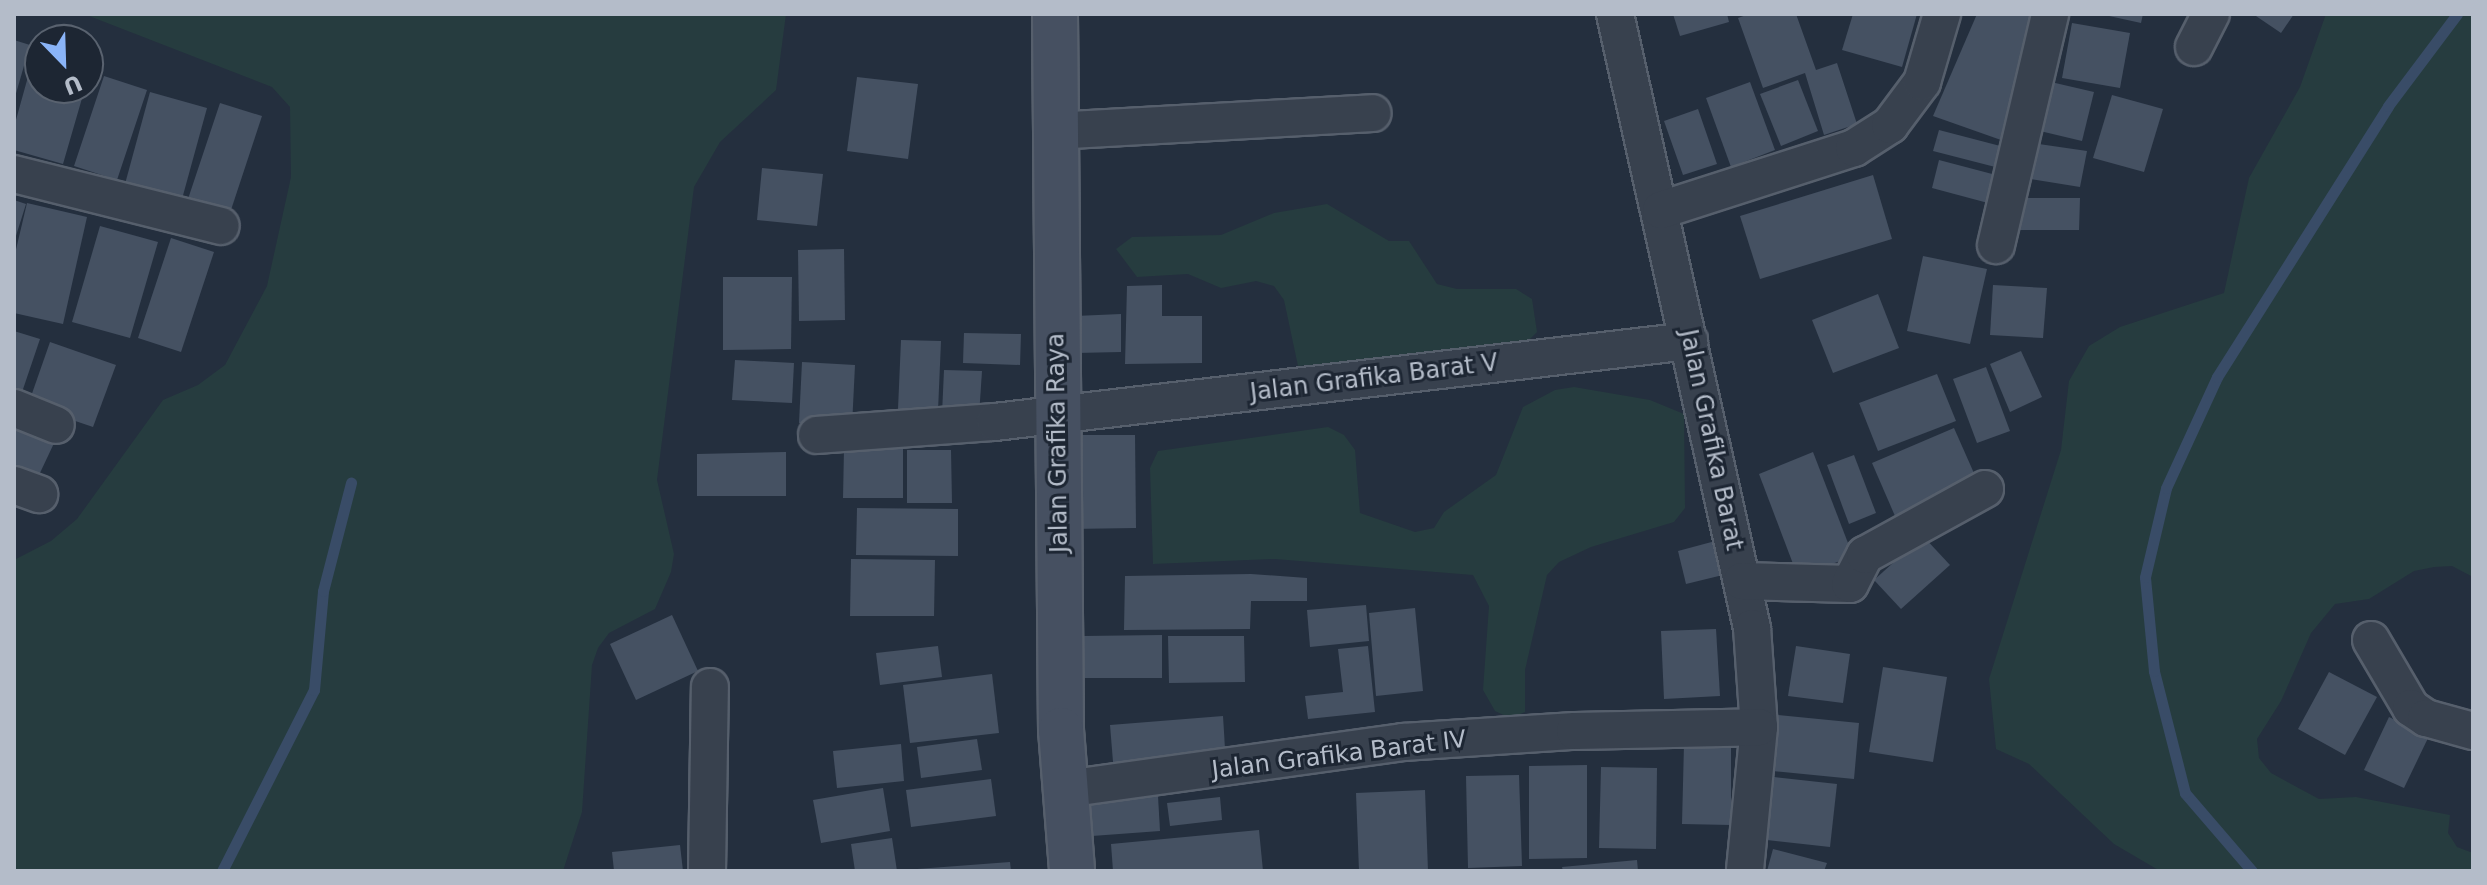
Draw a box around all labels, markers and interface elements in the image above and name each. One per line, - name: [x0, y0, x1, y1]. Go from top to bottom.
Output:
- north arrow: [24, 24, 104, 104]
- text: U: [60, 70, 86, 100]
- street label: Jalan Grafika Barat: [1673, 327, 1749, 553]
- street label: Jalan Grafika Raya: [1042, 333, 1074, 553]
- street label: Jalan Grafika Barat V: [1249, 349, 1499, 407]
- street label: Jalan Grafika Barat IV: [1210, 725, 1468, 785]

